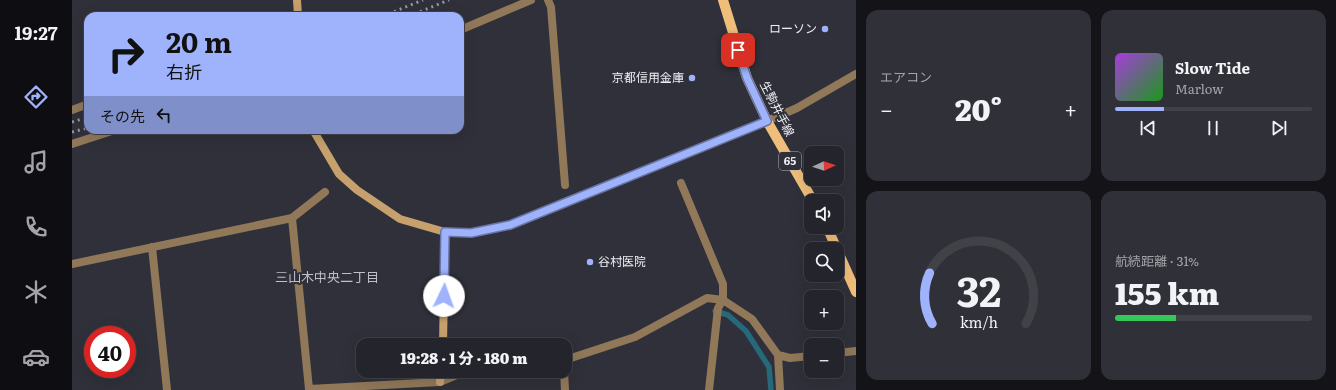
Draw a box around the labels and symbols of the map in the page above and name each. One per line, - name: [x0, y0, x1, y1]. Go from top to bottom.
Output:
- place label: ローソン: [769, 19, 817, 37]
- marker: ローソン: [820, 24, 830, 34]
- pin: [721, 33, 755, 67]
- place label: 京都信用金庫: [612, 68, 684, 86]
- marker: 京都信用金庫: [687, 73, 697, 83]
- street label: 生駒井手線: [756, 78, 800, 139]
- north arrow: [804, 146, 844, 186]
- road number: 65: [779, 152, 801, 170]
- place label: 谷村医院: [598, 252, 646, 270]
- marker: 谷村医院: [585, 257, 595, 267]
- district label: 三山木中央二丁目: [275, 267, 379, 286]
- position arrow: [423, 275, 465, 317]
- speed limit sign: 40: [84, 326, 136, 378]

